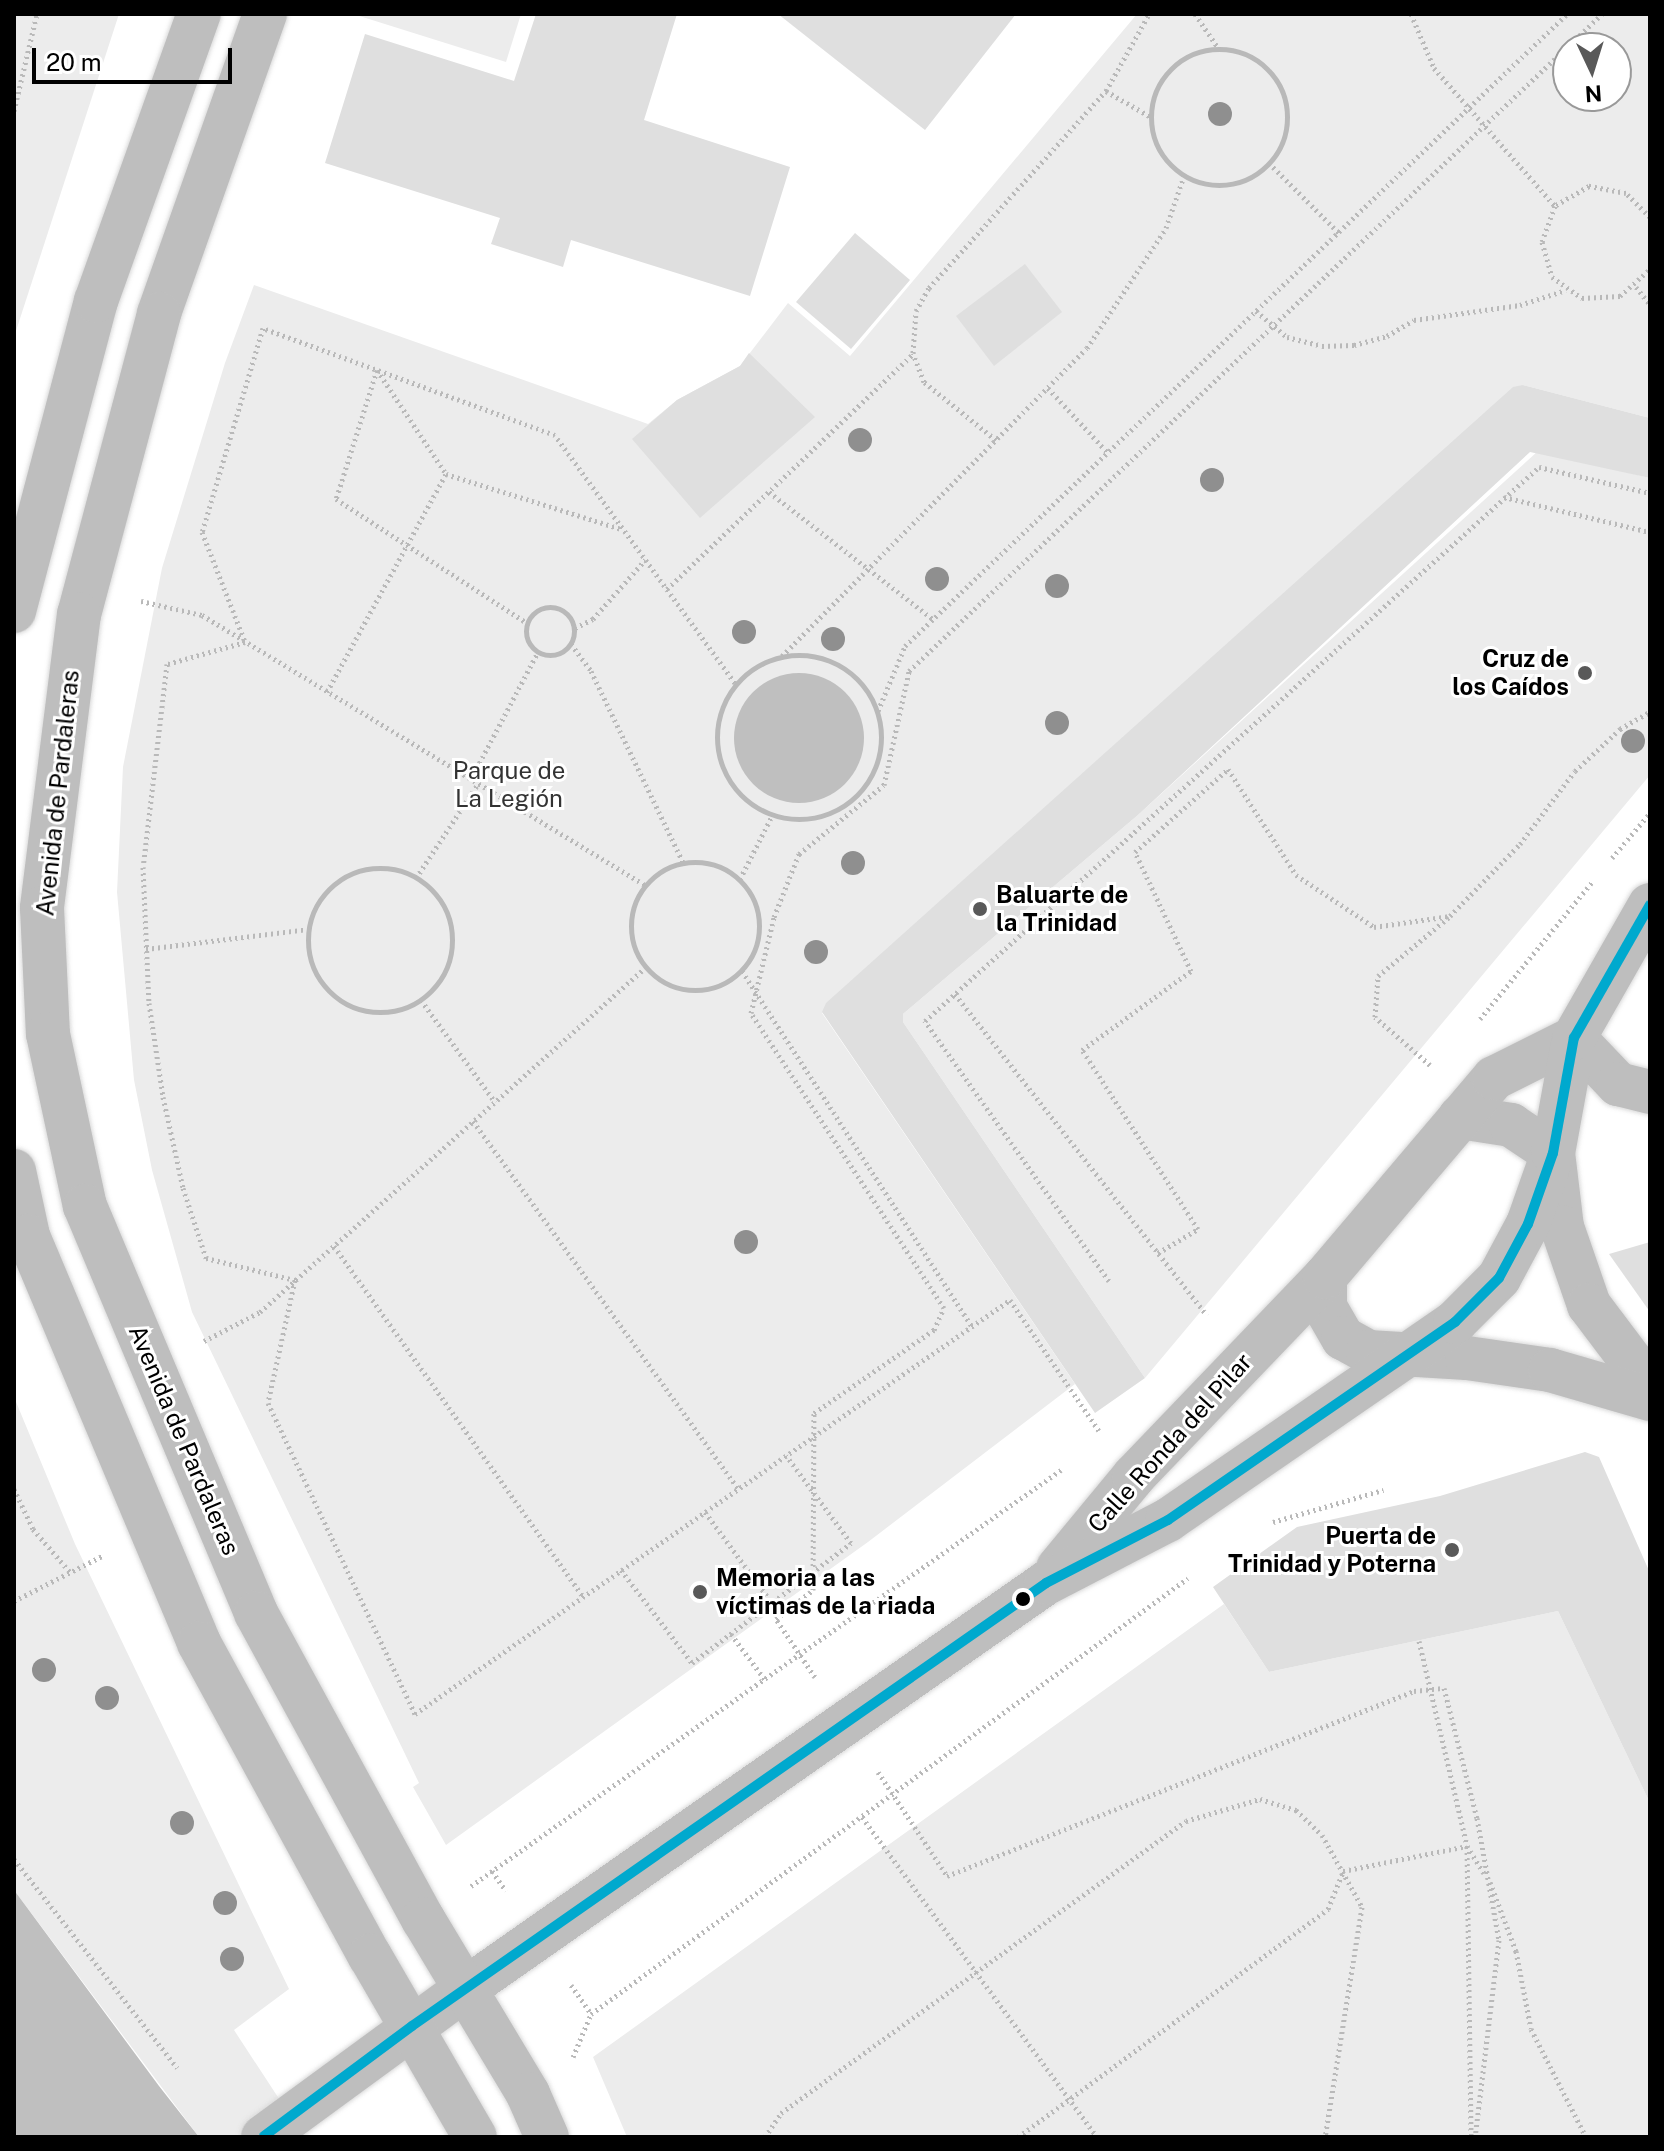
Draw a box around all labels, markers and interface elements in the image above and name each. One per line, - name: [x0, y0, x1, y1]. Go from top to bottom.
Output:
- scale bar: [36, 32, 236, 82]
- north arrow: [1552, 32, 1632, 112]
- text: 20 m: [46, 48, 102, 76]
- text: N: [1584, 80, 1603, 108]
- place label: Cruz de los Caídos: [1452, 645, 1569, 701]
- marker: Cruz de los Caídos: [1576, 664, 1594, 682]
- street label: Avenida de Pardaleras: [31, 668, 85, 918]
- park label: Parque de La Legión: [452, 757, 566, 813]
- place label: Baluarte de la Trinidad: [996, 881, 1129, 937]
- marker: Baluarte de la Trinidad: [971, 900, 989, 918]
- street label: Avenida de Pardaleras: [122, 1320, 246, 1560]
- street label: Calle Ronda del Pilar: [1082, 1347, 1258, 1539]
- place label: Puerta de Trinidad y Poterna: [1228, 1522, 1436, 1578]
- marker: Puerta de Trinidad y Poterna: [1443, 1541, 1461, 1559]
- place label: Memoria a las víctimas de la riada: [716, 1564, 936, 1620]
- marker: Memoria a las víctimas de la riada: [691, 1583, 709, 1601]
- unlabelled marker: [1015, 1591, 1031, 1607]

